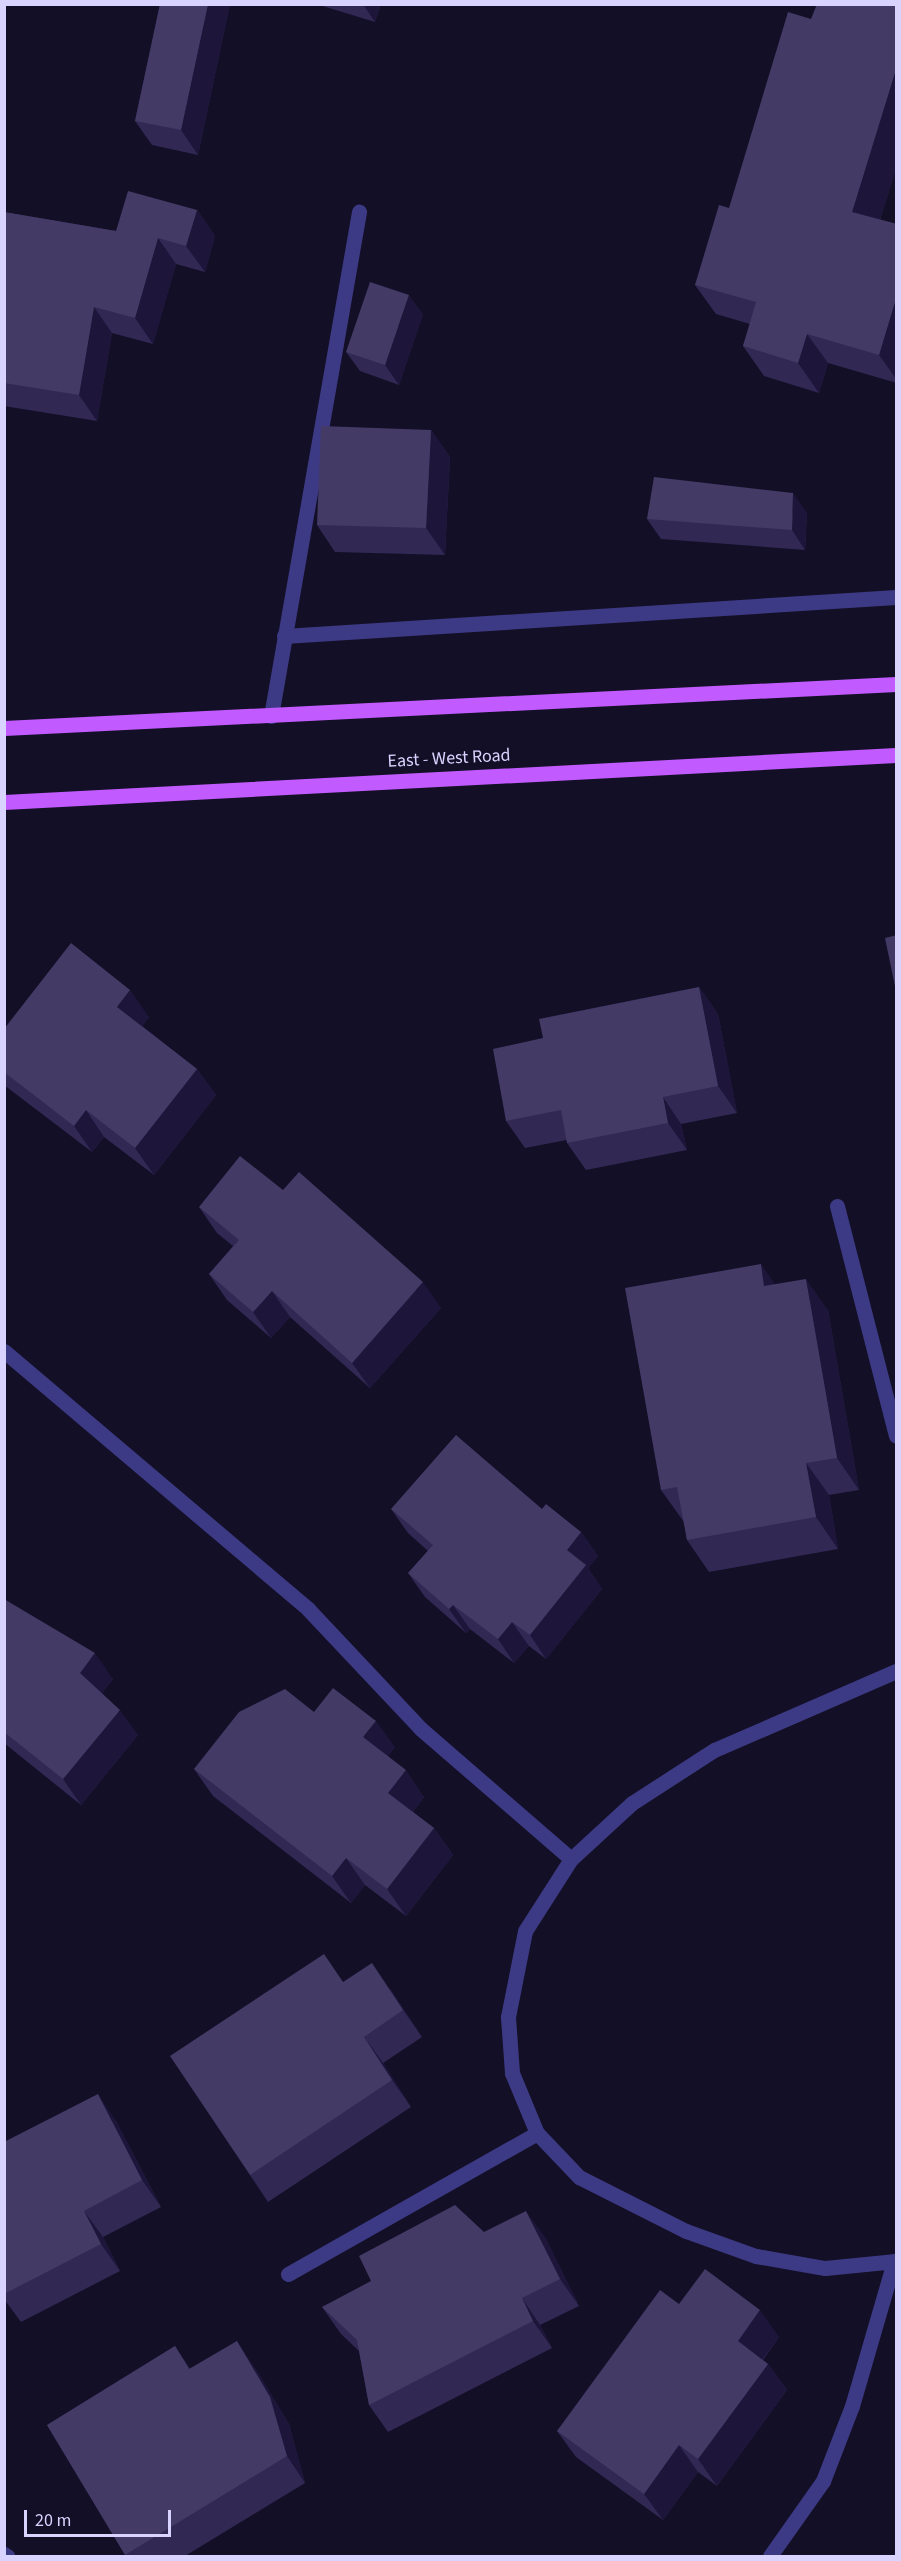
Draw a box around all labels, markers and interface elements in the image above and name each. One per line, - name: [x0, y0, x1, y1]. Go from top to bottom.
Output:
- street label: East - West Road: [387, 745, 511, 773]
- scale bar: [27, 2498, 174, 2536]
- text: 20 m: [35, 2508, 71, 2533]

